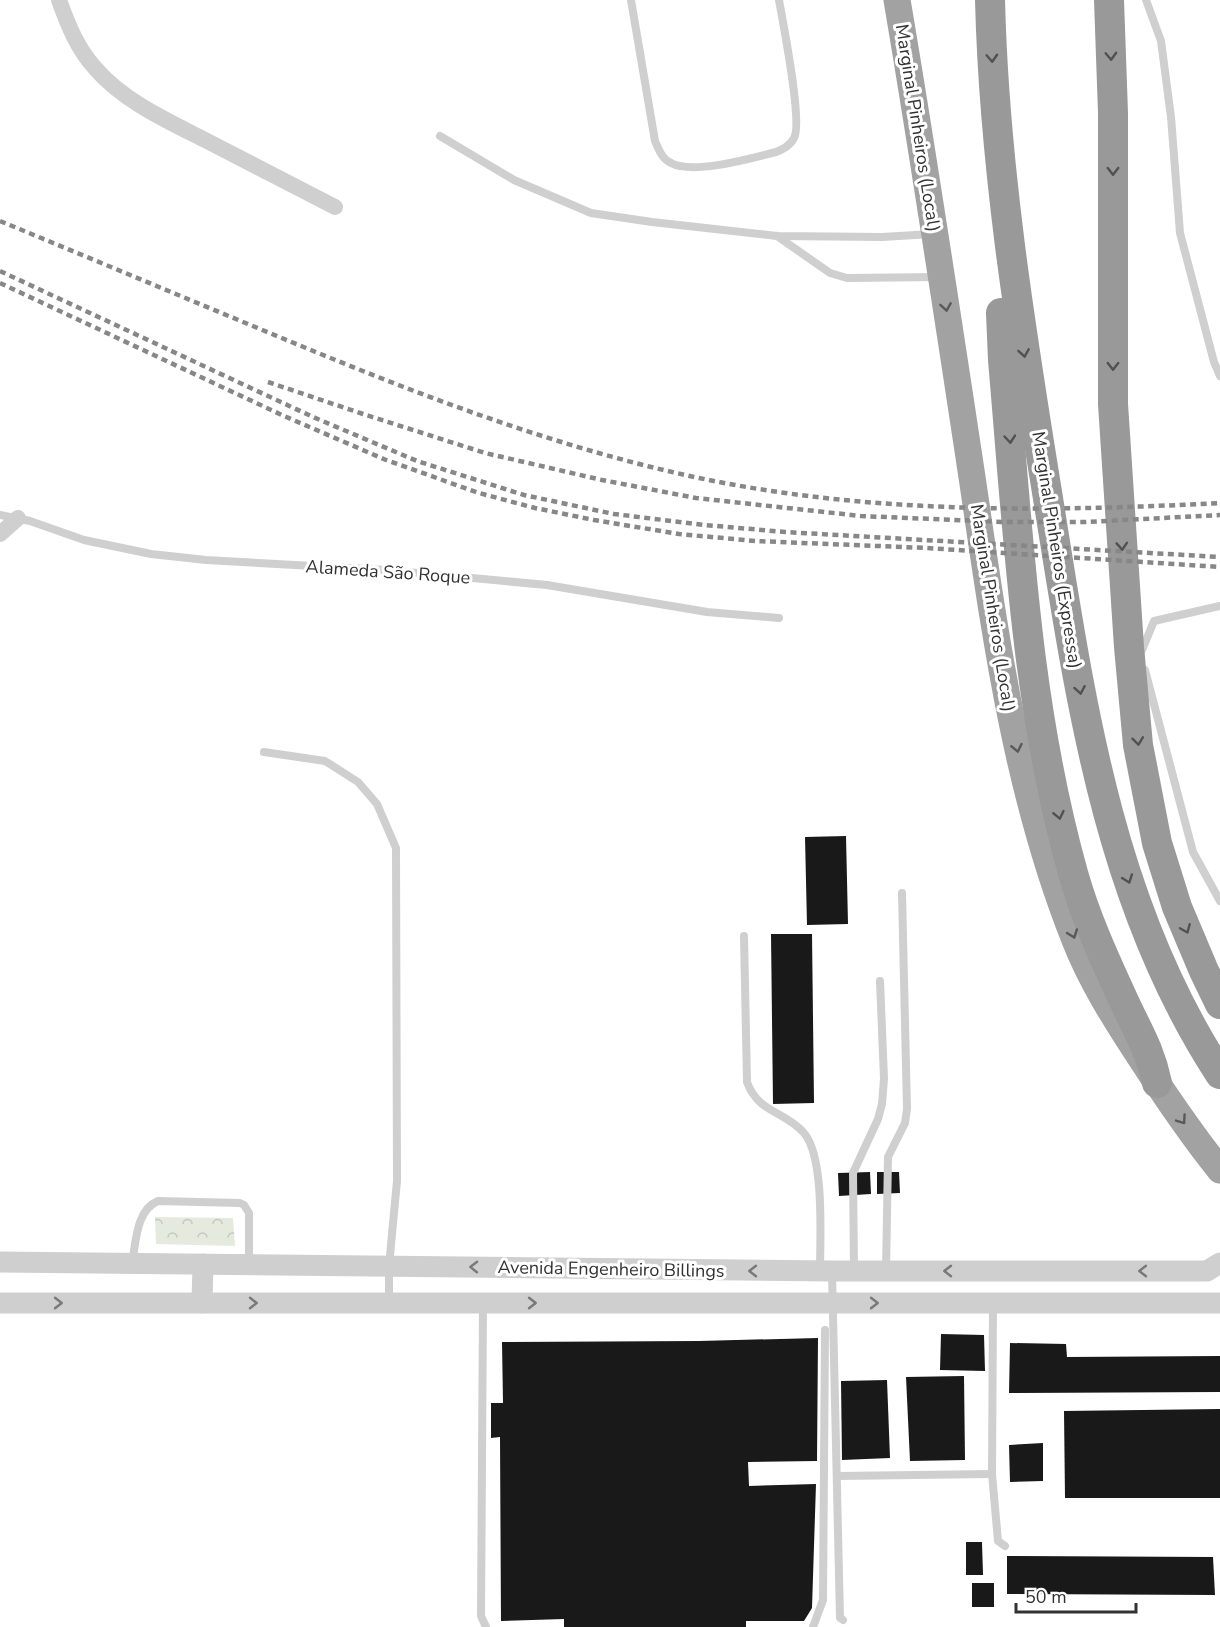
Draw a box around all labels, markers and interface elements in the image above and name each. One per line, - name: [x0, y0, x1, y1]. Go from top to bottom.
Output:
- street label: Marginal Pinheiros (Local): [890, 22, 946, 234]
- one-way arrow: [1104, 52, 1117, 61]
- one-way arrow: [985, 54, 998, 63]
- one-way arrow: [1107, 167, 1119, 176]
- one-way arrow: [939, 302, 951, 311]
- one-way arrow: [1017, 348, 1030, 358]
- one-way arrow: [1107, 362, 1119, 371]
- street label: Marginal Pinheiros (Expressa): [1026, 430, 1088, 670]
- one-way arrow: [1003, 435, 1016, 444]
- street label: Marginal Pinheiros (Local): [965, 502, 1021, 714]
- one-way arrow: [1116, 542, 1129, 551]
- street label: Alameda São Roque: [305, 554, 471, 590]
- one-way arrow: [1073, 685, 1086, 695]
- one-way arrow: [1131, 736, 1144, 745]
- one-way arrow: [1010, 743, 1023, 753]
- one-way arrow: [1052, 810, 1065, 820]
- one-way arrow: [1120, 873, 1133, 884]
- one-way arrow: [1179, 923, 1191, 934]
- one-way arrow: [1066, 928, 1078, 939]
- one-way arrow: [1175, 1113, 1186, 1124]
- street label: Avenida Engenheiro Billings: [497, 1255, 725, 1283]
- one-way arrow: [469, 1261, 478, 1273]
- one-way arrow: [748, 1264, 757, 1277]
- one-way arrow: [943, 1265, 952, 1277]
- one-way arrow: [1138, 1265, 1147, 1277]
- one-way arrow: [54, 1297, 63, 1309]
- one-way arrow: [249, 1297, 258, 1309]
- one-way arrow: [528, 1297, 537, 1309]
- one-way arrow: [870, 1297, 879, 1309]
- scale bar: [1016, 1576, 1136, 1614]
- text: 50 m: [1025, 1585, 1067, 1609]

